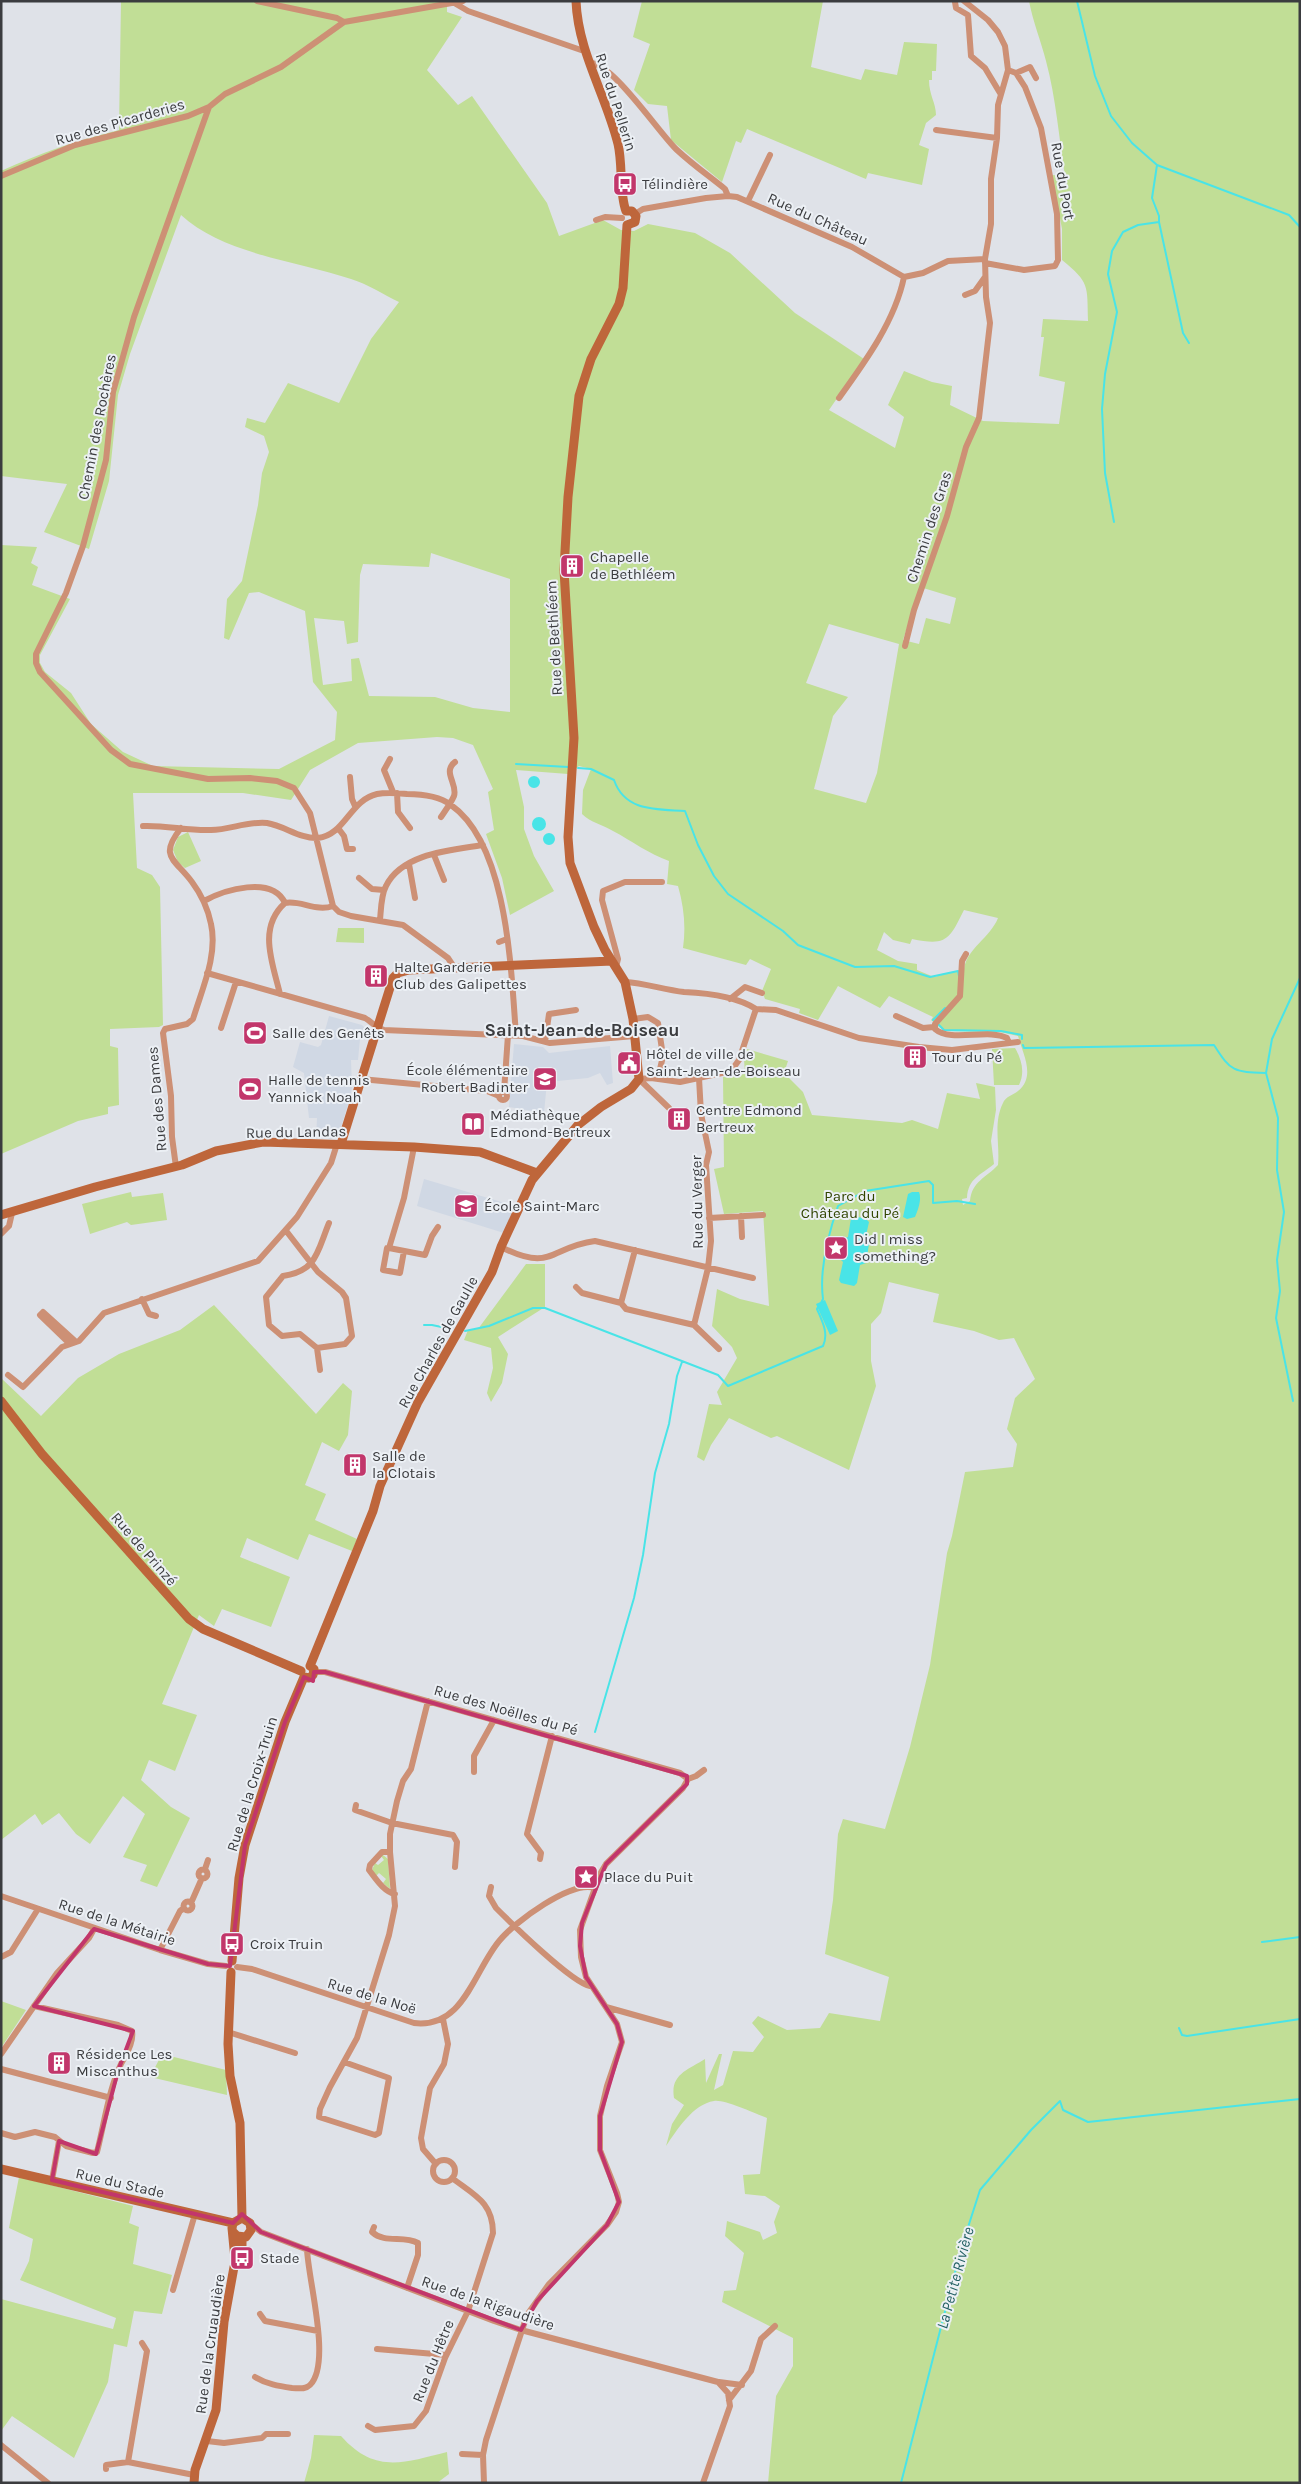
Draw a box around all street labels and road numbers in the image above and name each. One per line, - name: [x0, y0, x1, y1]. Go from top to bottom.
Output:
- street label: Rue du Pellerin: [592, 51, 640, 153]
- street label: Rue des Picarderies: [53, 95, 187, 149]
- street label: Rue du Port: [1047, 141, 1079, 222]
- street label: Rue du Château: [765, 189, 871, 249]
- street label: Chemin des Rochères: [74, 353, 120, 501]
- street label: Chemin des Gras: [902, 469, 956, 585]
- street label: Rue de Bethléem: [542, 580, 566, 696]
- street label: Rue des Dames: [143, 1046, 171, 1152]
- street label: Rue du Landas: [246, 1122, 346, 1142]
- street label: Rue du Verger: [687, 1155, 707, 1249]
- street label: Rue Charles de Gaulle: [394, 1273, 482, 1411]
- street label: Rue de Prinzé: [107, 1508, 181, 1590]
- street label: Rue des Noëlles du Pé: [432, 1681, 580, 1739]
- street label: Rue de la Croix-Truin: [223, 1714, 281, 1854]
- street label: Rue de la Métairie: [56, 1895, 178, 1949]
- street label: Rue de la Noë: [325, 1974, 419, 2018]
- street label: Rue du Stade: [74, 2164, 166, 2202]
- street label: Rue de la Rigaudière: [419, 2272, 557, 2334]
- street label: Rue de la Cruaudière: [191, 2273, 229, 2415]
- street label: Rue du Hêtre: [408, 2317, 458, 2405]

